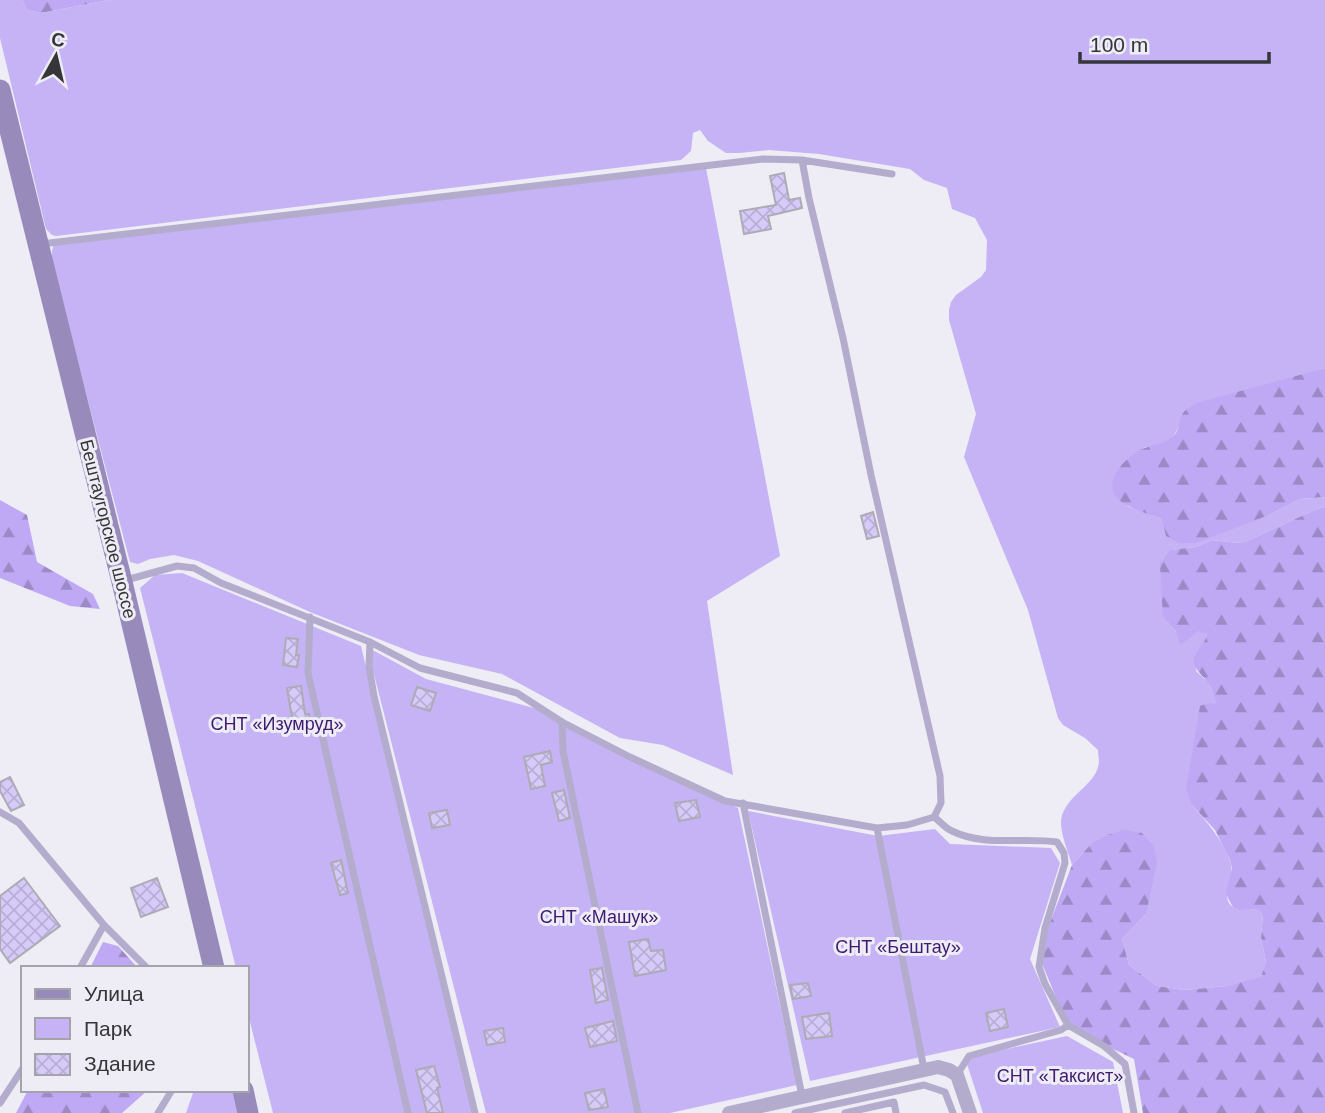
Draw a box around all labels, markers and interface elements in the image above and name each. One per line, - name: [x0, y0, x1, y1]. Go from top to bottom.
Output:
- north arrow: [21, 21, 91, 91]
- scale bar: [1080, 21, 1269, 65]
- text: С: [50, 28, 67, 51]
- text: 100 m: [1090, 33, 1148, 56]
- street label: Бештаугорское шоссе: [76, 437, 140, 621]
- park label: СНТ «Изумруд»: [211, 714, 343, 734]
- park label: СНТ «Машук»: [540, 907, 658, 927]
- park label: СНТ «Бештау»: [835, 937, 961, 957]
- legend: [21, 966, 248, 1092]
- text: Улица: [84, 982, 144, 1005]
- text: Парк: [84, 1017, 132, 1040]
- text: Здание: [84, 1052, 156, 1075]
- park label: СНТ «Таксист»: [997, 1066, 1123, 1086]

